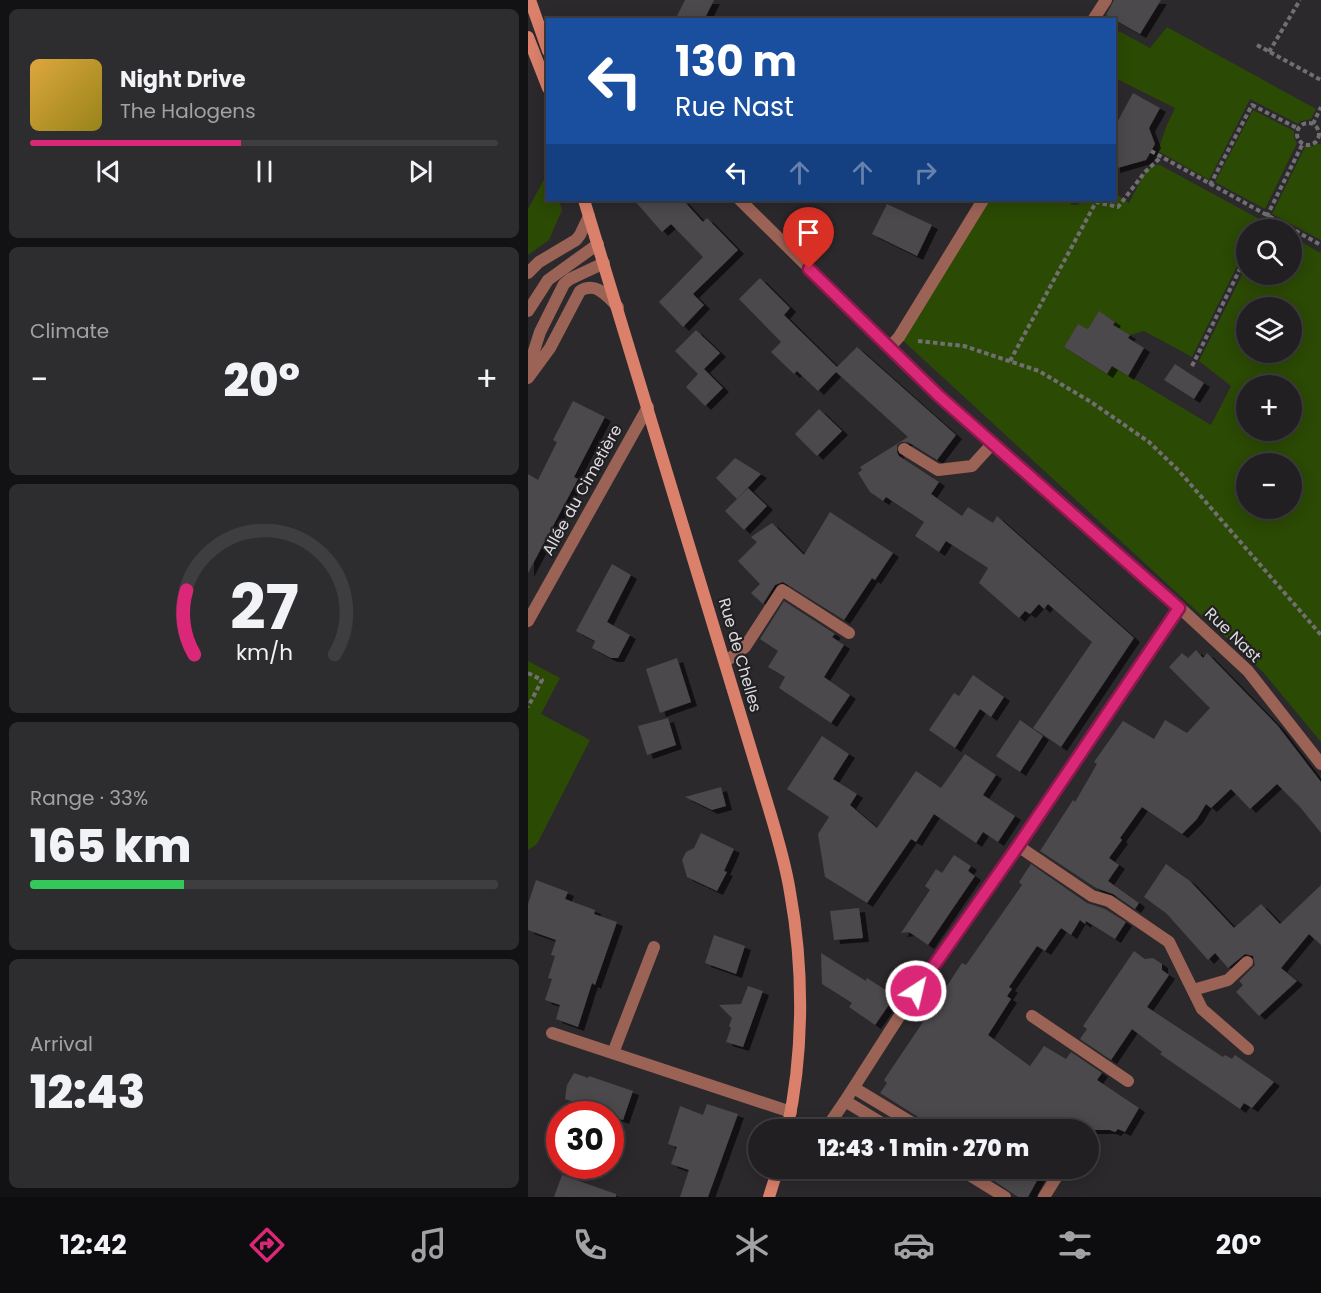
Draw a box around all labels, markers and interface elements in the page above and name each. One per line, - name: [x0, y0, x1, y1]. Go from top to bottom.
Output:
- text: 130 m: [675, 32, 797, 91]
- icon: left: [576, 42, 654, 120]
- text: Night Drive: [120, 64, 246, 95]
- text: Rue Nast: [675, 88, 794, 125]
- text: The Halogens: [120, 97, 256, 125]
- icon: previous: [92, 155, 125, 188]
- icon: pause: [248, 155, 281, 188]
- icon: next: [404, 155, 437, 188]
- icon: left: [720, 156, 753, 189]
- icon: ahead: [783, 156, 816, 189]
- icon: ahead: [846, 156, 879, 189]
- icon: right: [909, 156, 942, 189]
- pin: [783, 207, 834, 269]
- icon: arrive: [792, 216, 825, 249]
- map controls: [1236, 219, 1302, 519]
- button: search: [1236, 219, 1302, 285]
- button: layers: [1236, 297, 1302, 363]
- text: Climate: [30, 317, 109, 345]
- text: 20°: [223, 349, 300, 412]
- text: −: [30, 356, 48, 403]
- text: +: [475, 356, 498, 403]
- button: +: [1236, 375, 1302, 441]
- street label: Allée du Cimetière: [536, 420, 628, 560]
- button: −: [1236, 453, 1302, 519]
- text: 27: [229, 564, 299, 652]
- street label: Rue de Chelles: [713, 595, 767, 715]
- street label: Rue Nast: [1200, 602, 1266, 668]
- text: km/h: [235, 638, 293, 669]
- text: Range · 33%: [30, 784, 148, 812]
- text: 165 km: [30, 815, 191, 878]
- position arrow: [884, 959, 948, 1023]
- text: Arrival: [30, 1030, 93, 1058]
- text: 12:43: [30, 1061, 145, 1124]
- speed limit sign: 30: [546, 1101, 624, 1179]
- text: 12:43 · 1 min · 270 m: [818, 1133, 1029, 1164]
- icon: directions: [246, 1224, 288, 1266]
- icon: music: [408, 1224, 450, 1266]
- icon: phone: [569, 1224, 611, 1266]
- icon: climate: [731, 1224, 773, 1266]
- icon: car: [893, 1224, 935, 1266]
- icon: filters: [1054, 1224, 1096, 1266]
- text: 12:42: [60, 1226, 127, 1263]
- text: 20°: [1216, 1226, 1261, 1263]

